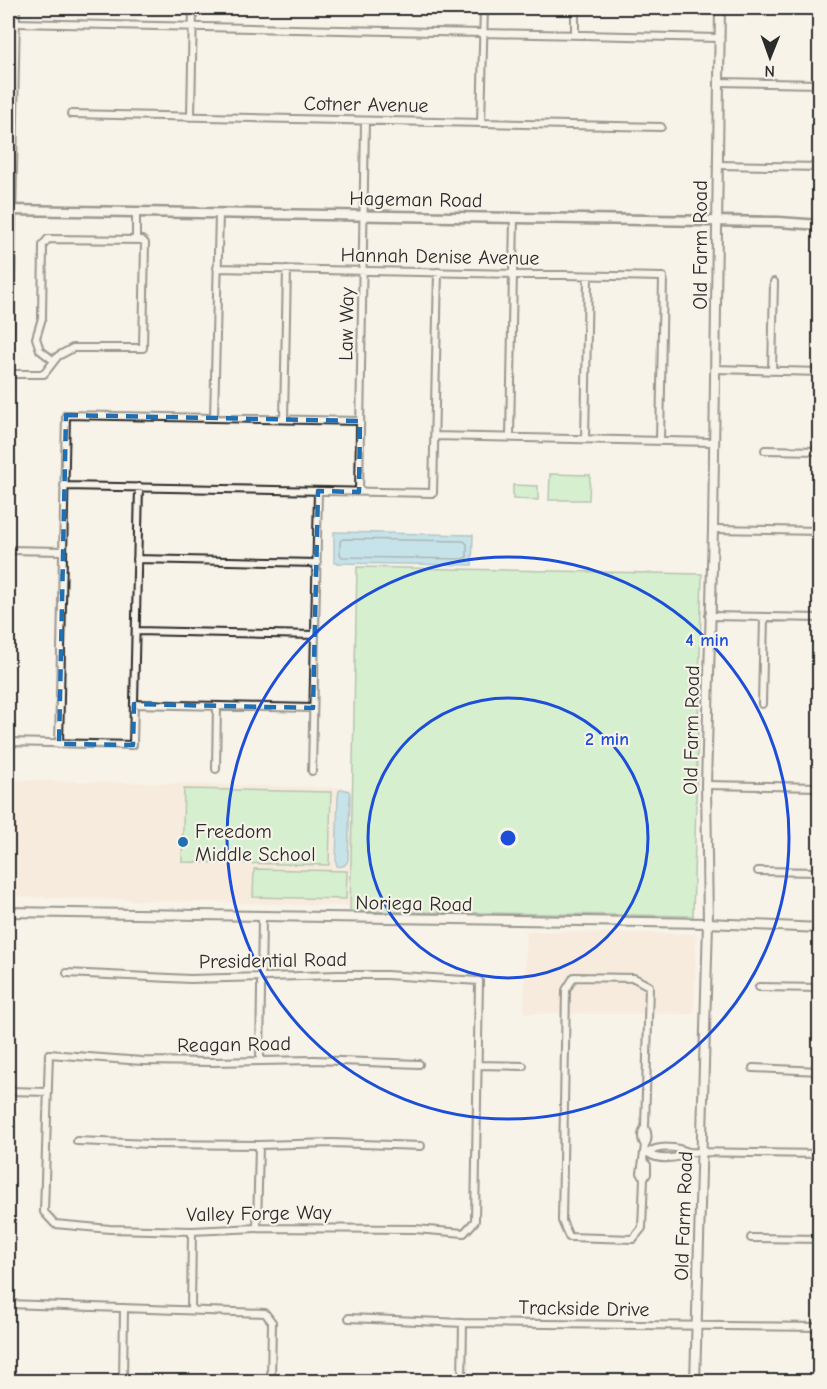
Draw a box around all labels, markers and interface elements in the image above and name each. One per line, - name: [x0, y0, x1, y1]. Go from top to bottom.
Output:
- north arrow: [740, 27, 800, 87]
- text: N: [764, 62, 775, 80]
- street label: Cotner Avenue: [303, 92, 429, 117]
- street label: Old Farm Road: [689, 180, 712, 310]
- street label: Hageman Road: [349, 187, 483, 212]
- street label: Hannah Denise Avenue: [340, 243, 540, 270]
- street label: Law Way: [334, 287, 359, 361]
- text: 4 min: [685, 630, 729, 651]
- street label: Old Farm Road: [679, 665, 704, 795]
- text: 2 min: [585, 729, 629, 750]
- place label: Freedom Middle School: [195, 820, 316, 866]
- centre of rings: [498, 828, 518, 848]
- marker: Freedom Middle School: [176, 835, 190, 849]
- street label: Noriega Road: [355, 891, 473, 916]
- street label: Presidential Road: [199, 948, 347, 973]
- street label: Reagan Road: [177, 1032, 291, 1057]
- street label: Old Farm Road: [670, 1151, 697, 1281]
- street label: Valley Forge Way: [186, 1201, 332, 1226]
- street label: Trackside Drive: [518, 1296, 650, 1321]

